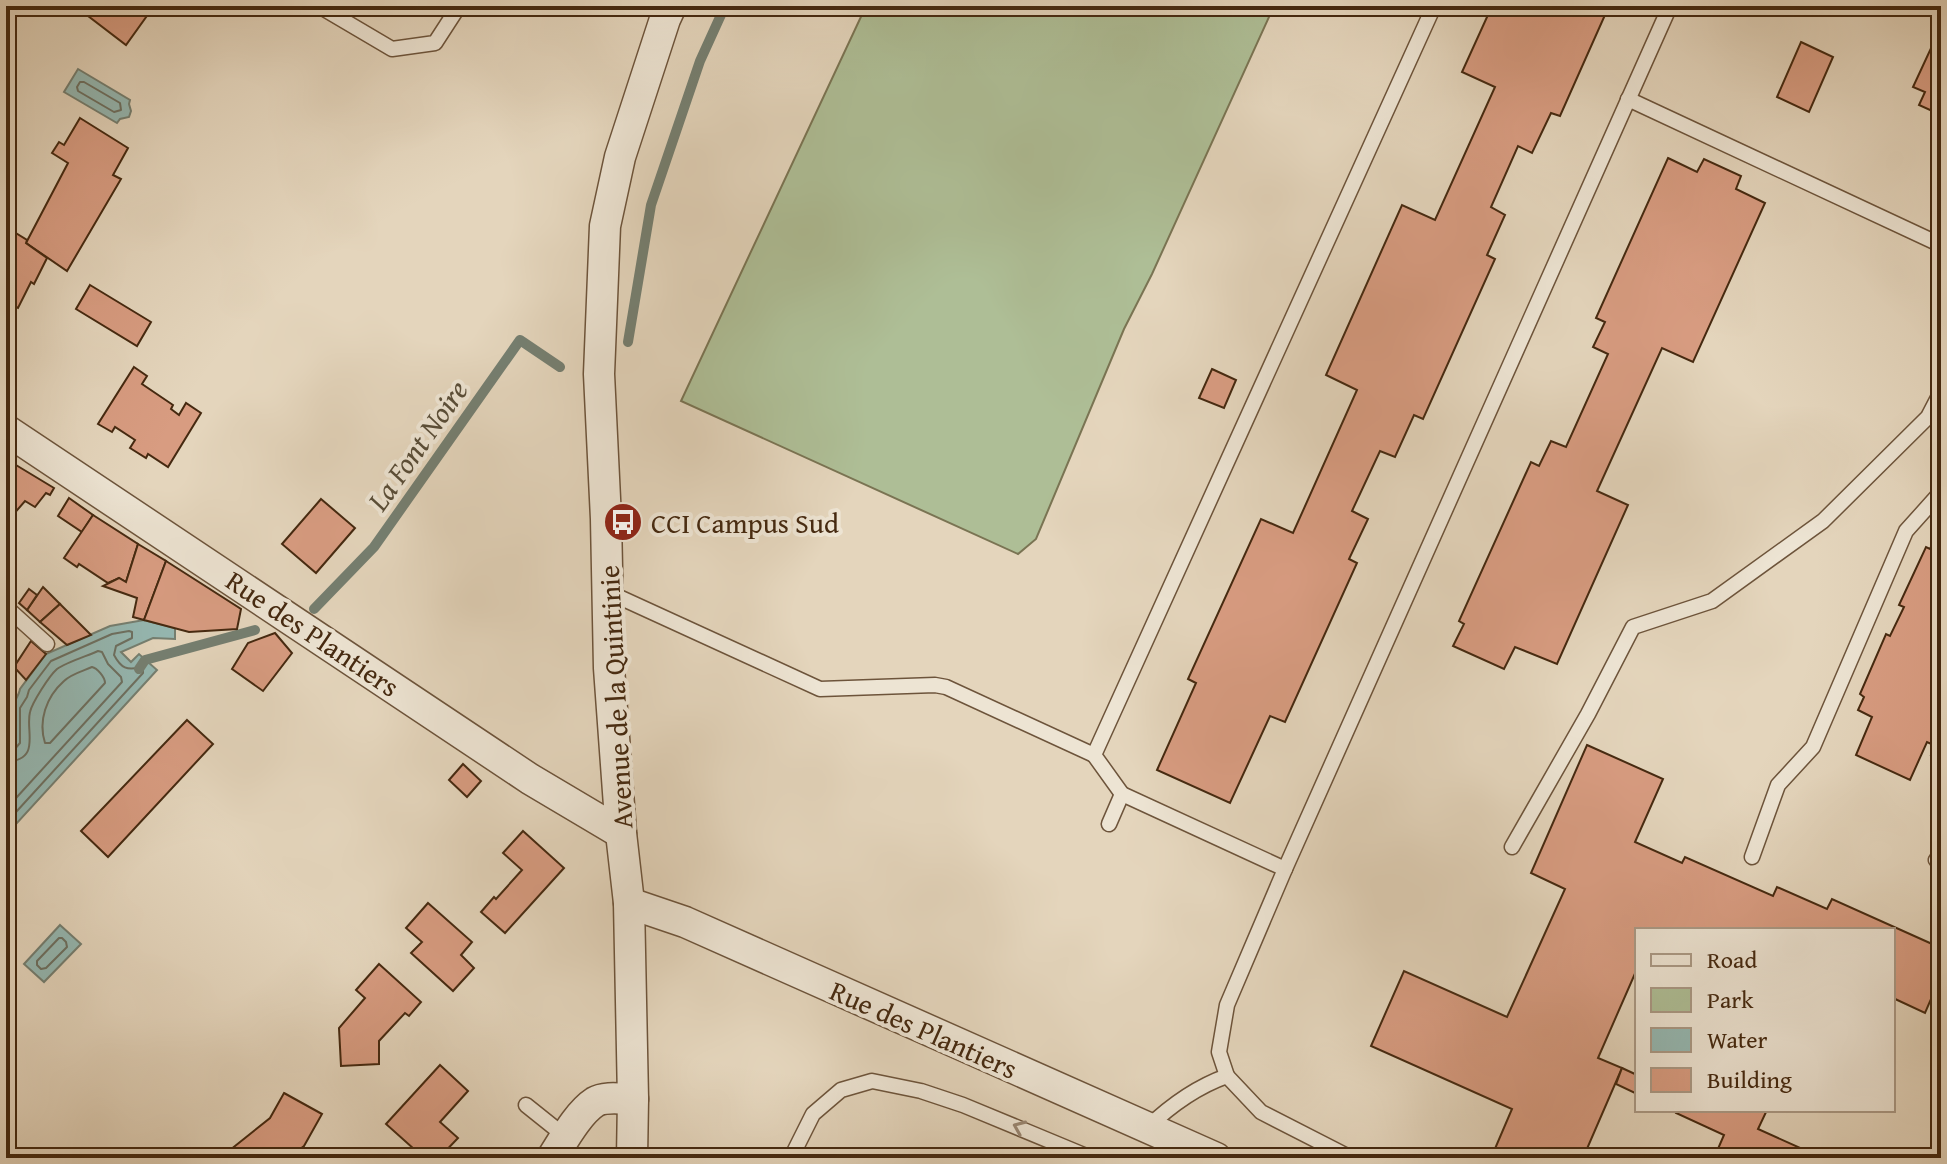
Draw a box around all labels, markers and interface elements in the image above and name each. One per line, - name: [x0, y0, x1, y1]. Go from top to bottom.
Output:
- water label: La Font Noire: [355, 371, 478, 520]
- bus stop icon: CCI Campus Sud: [602, 501, 644, 543]
- place label: CCI Campus Sud: [651, 502, 839, 543]
- street label: Rue des Plantiers: [218, 560, 408, 706]
- street label: Avenue de la Quintinie: [588, 564, 642, 830]
- legend: [1635, 928, 1895, 1112]
- text: Road: [1707, 942, 1757, 977]
- street label: Rue des Plantiers: [824, 969, 1024, 1089]
- text: Park: [1707, 982, 1754, 1017]
- text: Water: [1707, 1022, 1768, 1057]
- text: Building: [1707, 1062, 1792, 1097]
- one-way arrow: [1013, 1120, 1027, 1137]

